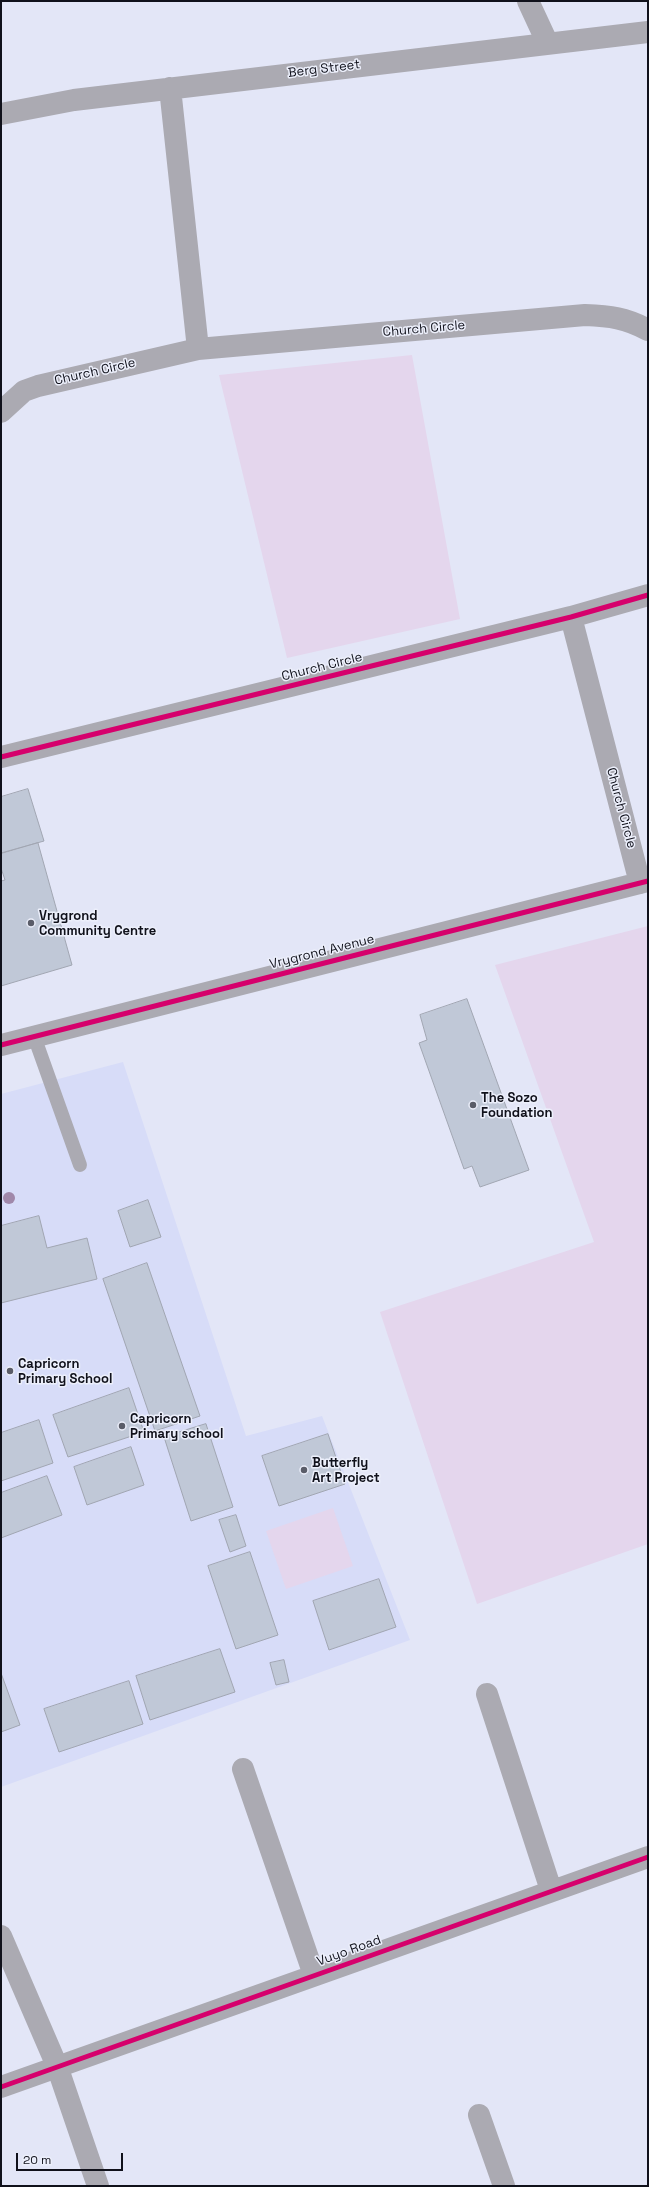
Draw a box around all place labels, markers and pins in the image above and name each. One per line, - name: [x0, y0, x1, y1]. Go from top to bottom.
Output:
- place label: Vrygrond Community Centre: [39, 908, 156, 939]
- marker: Vrygrond Community Centre: [26, 918, 36, 928]
- place label: The Sozo Foundation: [481, 1090, 553, 1121]
- marker: The Sozo Foundation: [468, 1100, 478, 1110]
- place label: Capricorn Primary School: [18, 1356, 112, 1387]
- marker: Capricorn Primary School: [5, 1366, 15, 1376]
- place label: Capricorn Primary school: [130, 1411, 223, 1442]
- marker: Capricorn Primary school: [117, 1421, 127, 1431]
- place label: Butterfly Art Project: [312, 1455, 380, 1486]
- marker: Butterfly Art Project: [299, 1465, 309, 1475]

